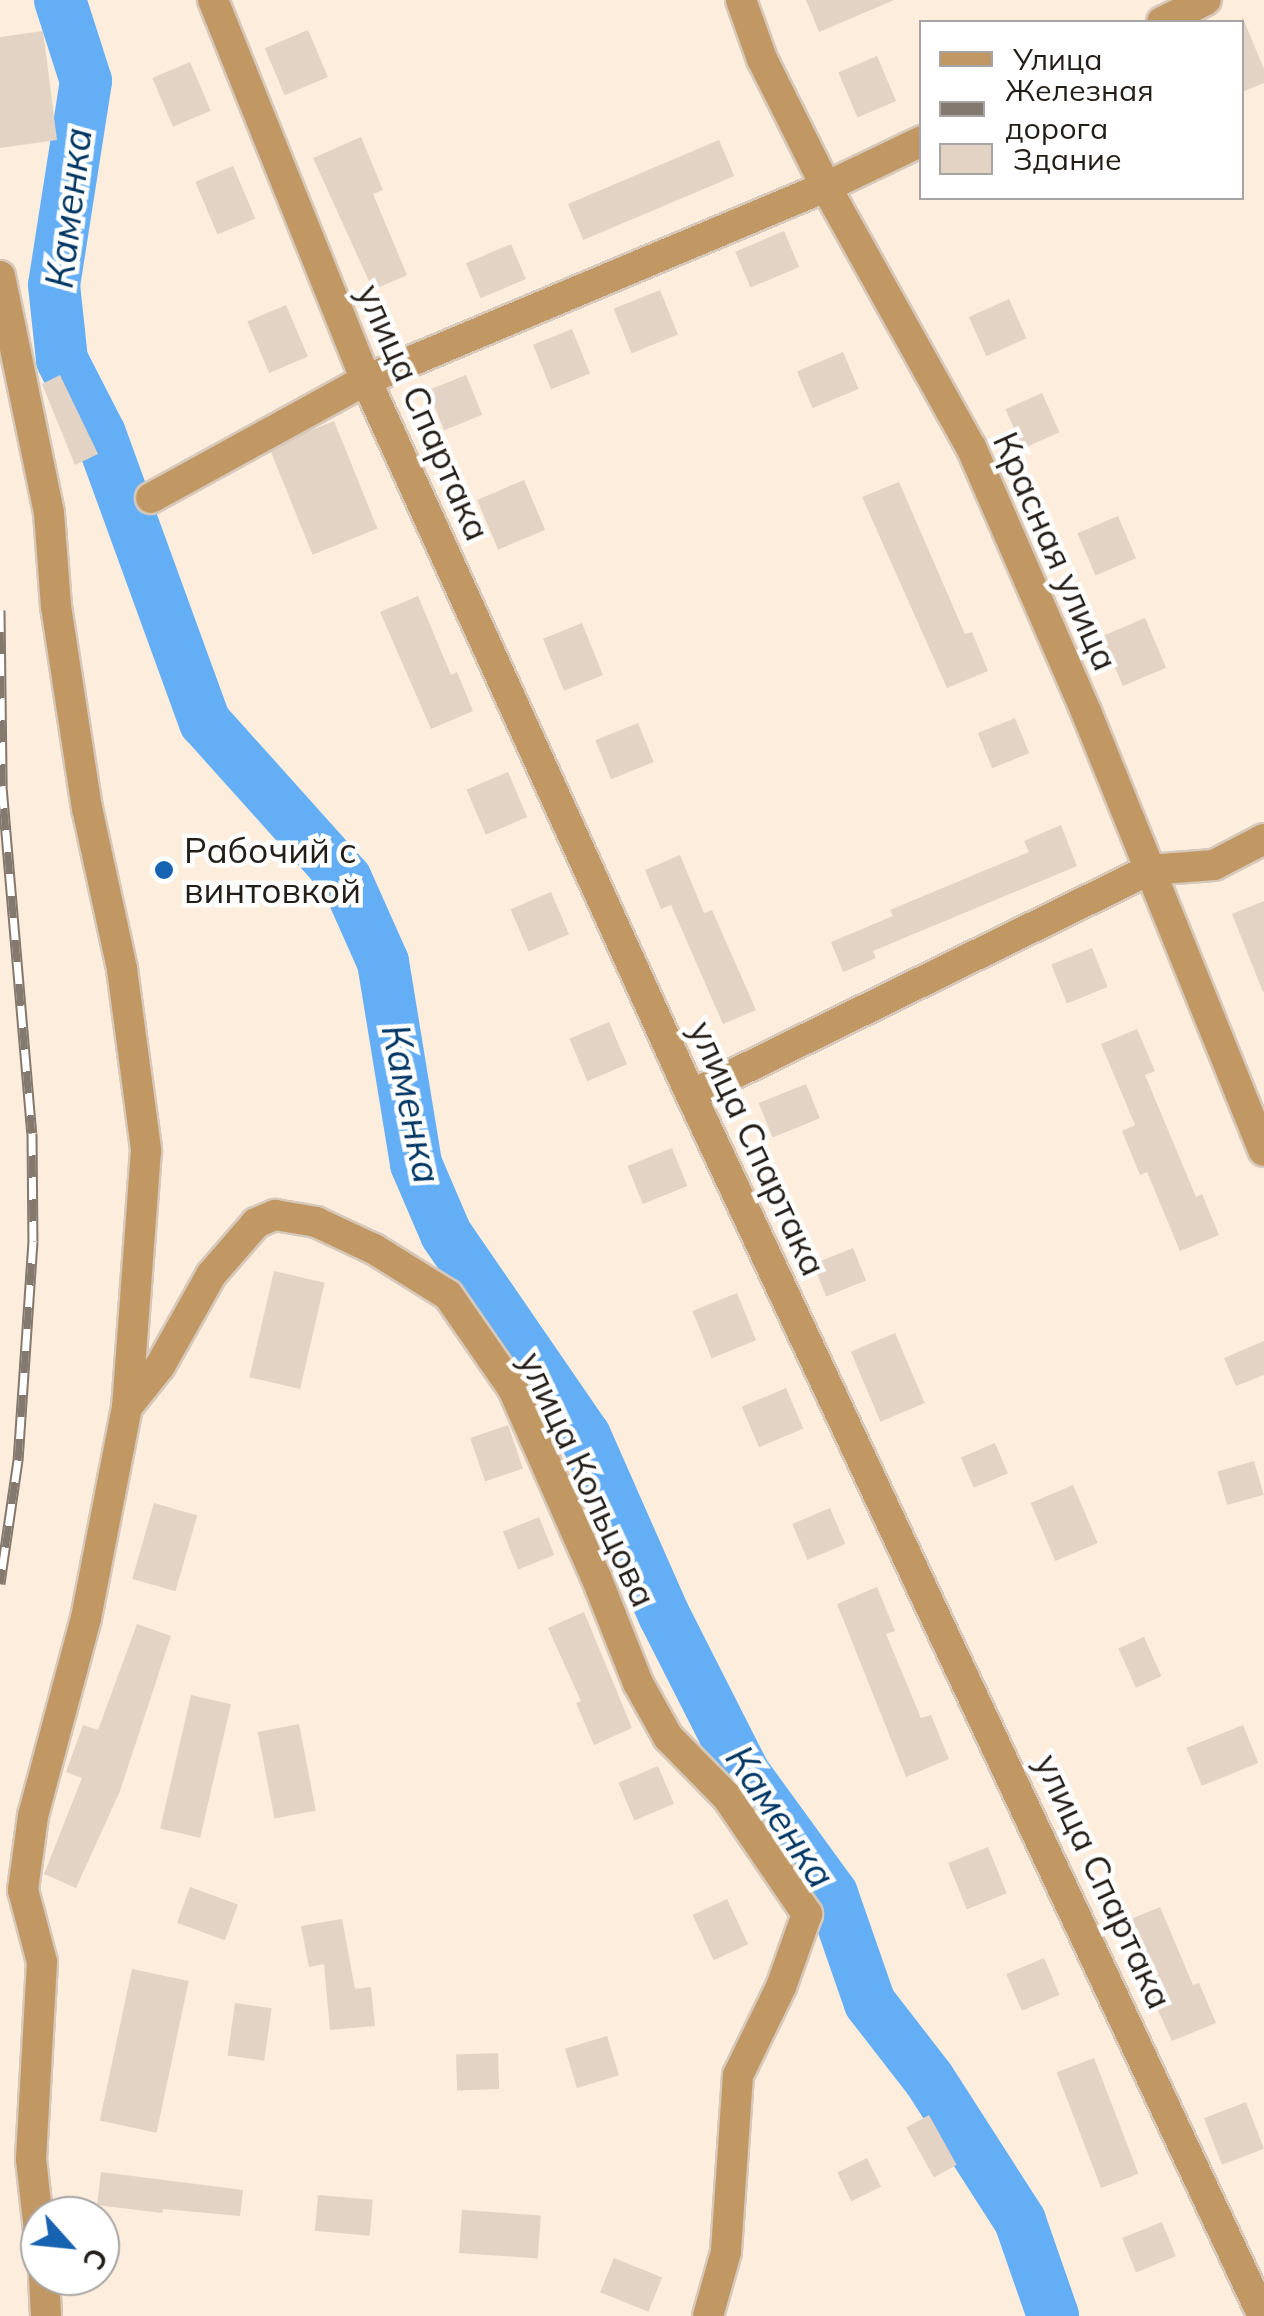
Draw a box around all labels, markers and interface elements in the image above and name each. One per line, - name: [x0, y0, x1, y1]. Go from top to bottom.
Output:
- legend: [919, 20, 1244, 200]
- text: Улица: [1013, 40, 1103, 78]
- text: Железная дорога: [1005, 71, 1154, 147]
- water label: Каменка: [37, 125, 101, 291]
- text: Здание: [1013, 140, 1122, 178]
- street label: улица Спартака: [349, 277, 499, 547]
- street label: Красная улица: [985, 426, 1127, 676]
- place label: Рабочий с винтовкой: [184, 829, 361, 911]
- marker: Рабочий с винтовкой: [153, 859, 175, 881]
- street label: улица Спартака: [681, 1014, 835, 1282]
- water label: Каменка: [372, 1020, 450, 1188]
- street label: улица Кольцова: [511, 1345, 665, 1613]
- water label: Каменка: [716, 1737, 844, 1897]
- street label: улица Спартака: [1027, 1747, 1181, 2015]
- north arrow: [20, 2196, 120, 2296]
- text: С: [75, 2242, 115, 2275]

